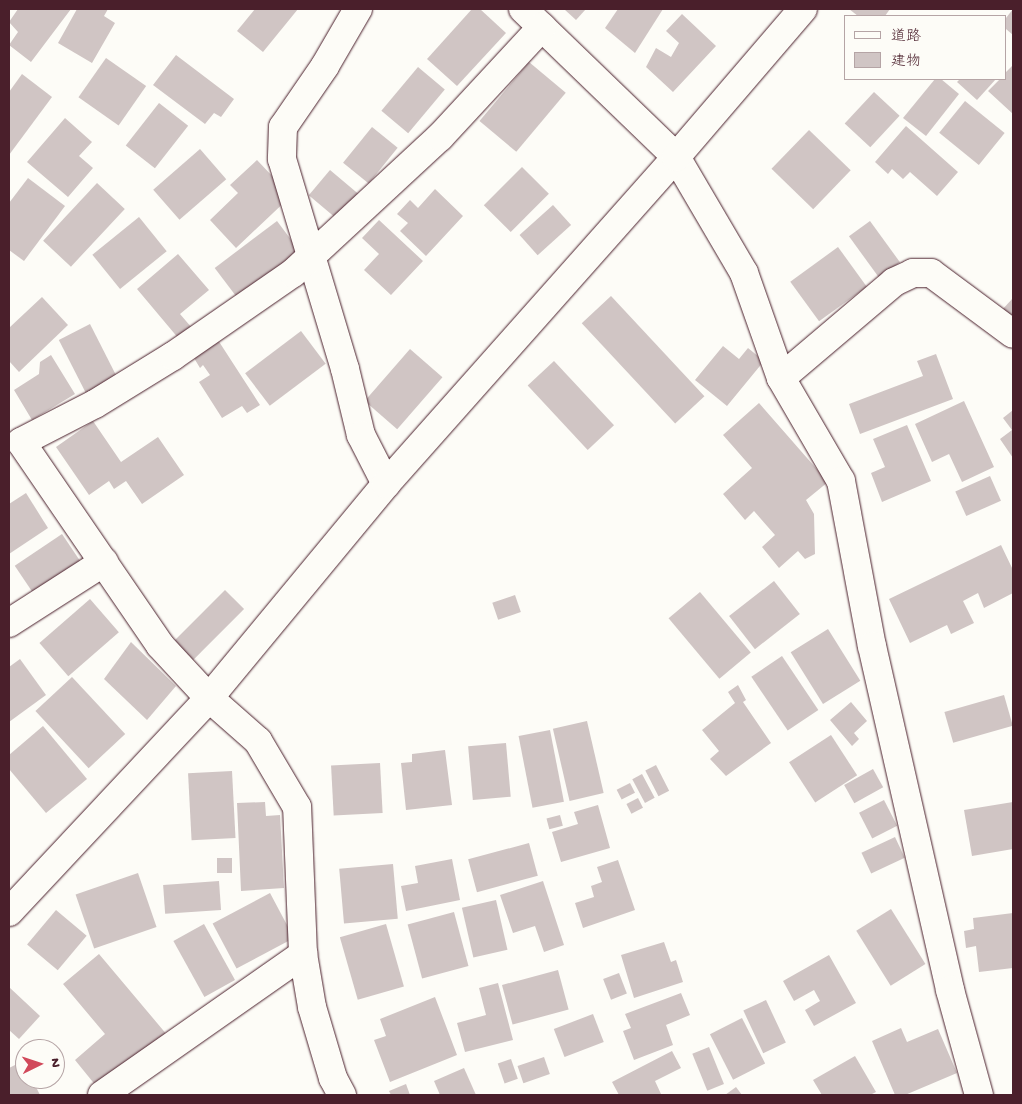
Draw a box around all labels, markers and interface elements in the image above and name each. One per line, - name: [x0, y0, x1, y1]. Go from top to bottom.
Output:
- legend: [844, 15, 1007, 80]
- text: 道路: [891, 28, 921, 46]
- text: 建物: [891, 53, 921, 71]
- north arrow: [15, 1039, 65, 1089]
- text: N: [46, 1058, 63, 1068]

